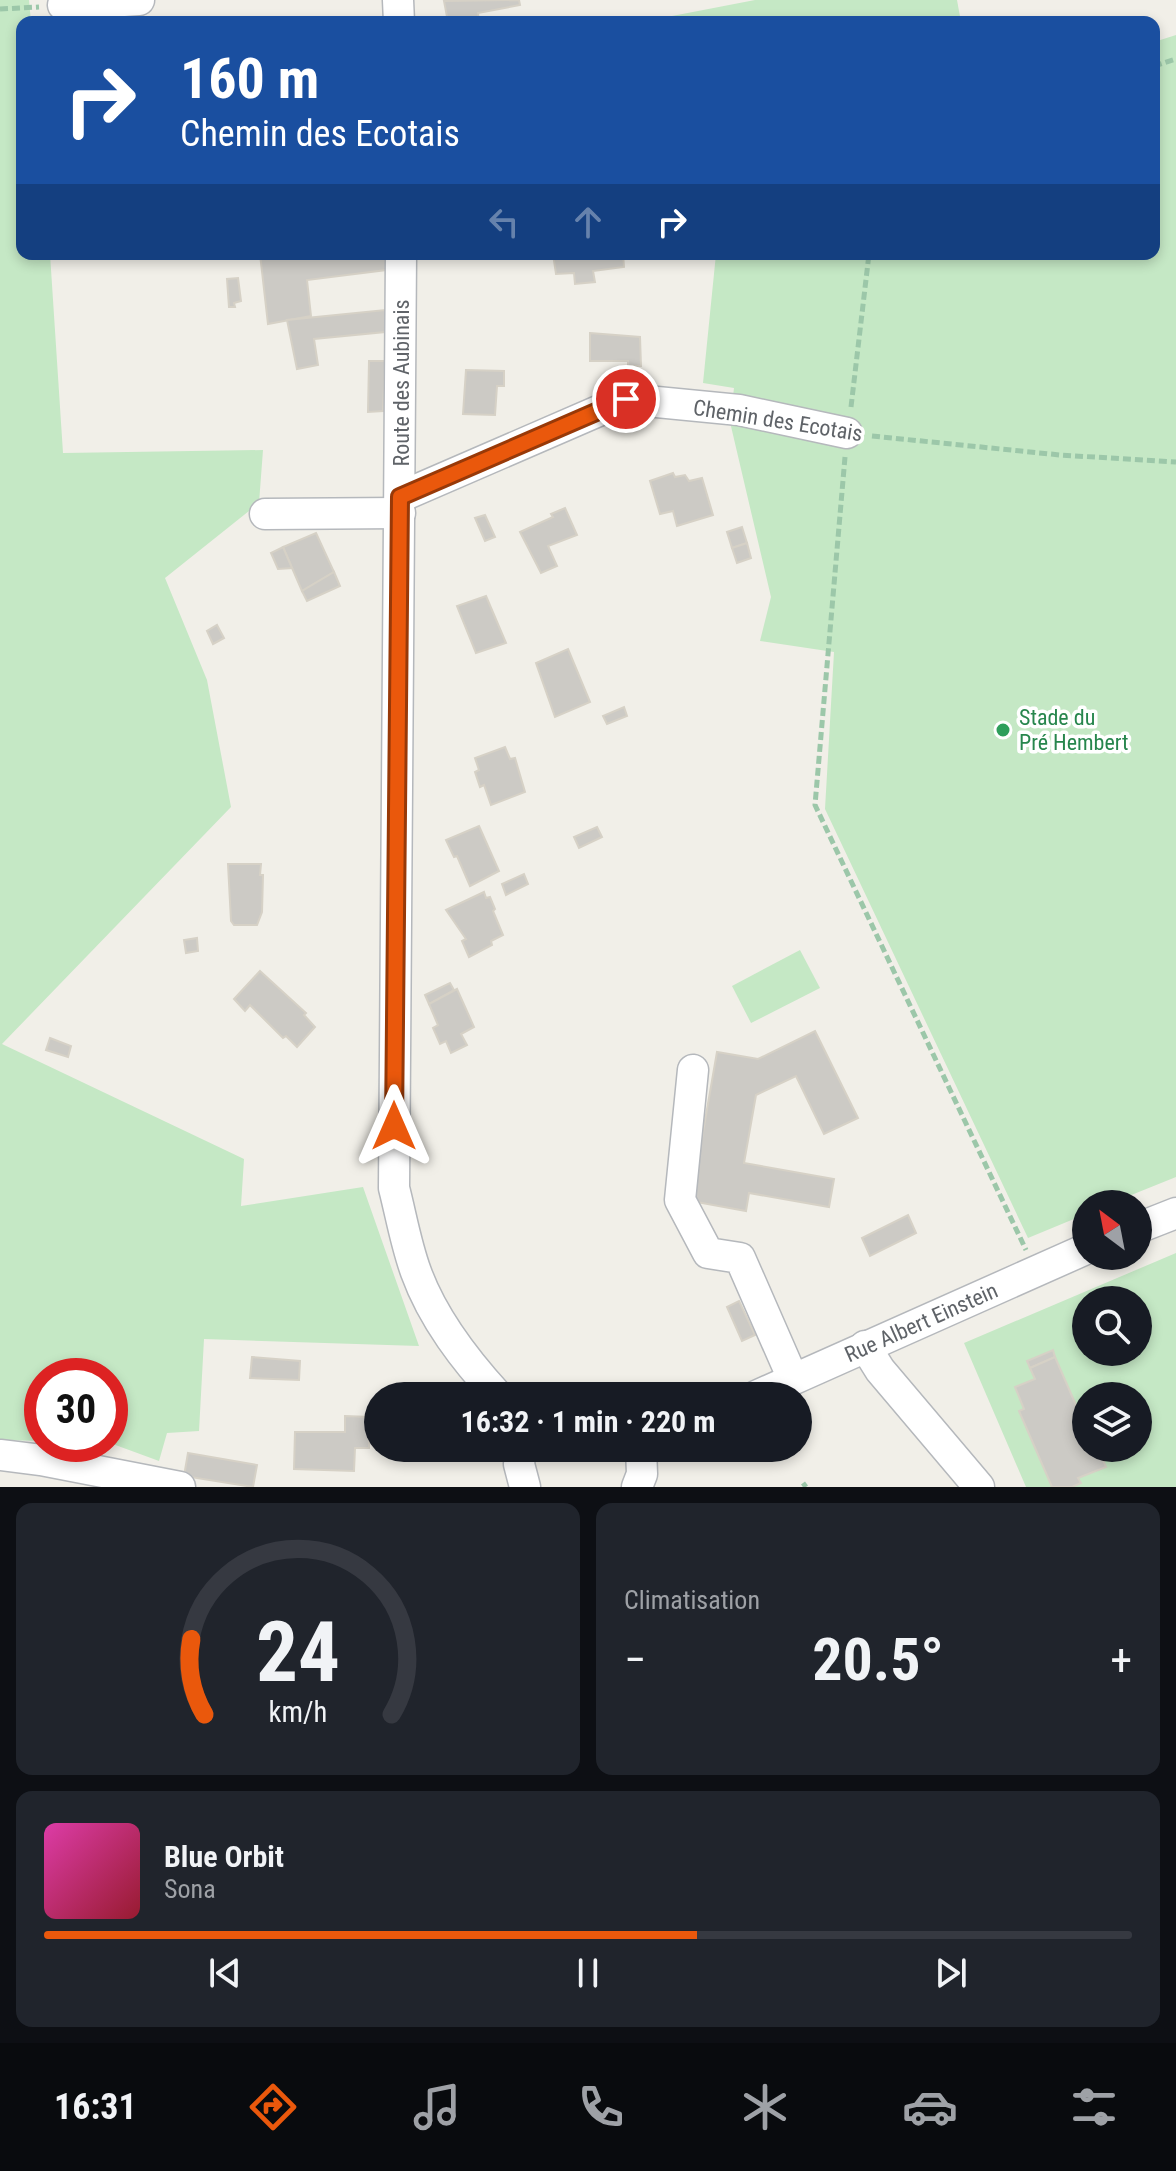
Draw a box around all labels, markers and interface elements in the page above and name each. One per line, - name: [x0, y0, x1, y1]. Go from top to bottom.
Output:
- text: 160 m: [180, 46, 319, 112]
- icon: right: [48, 48, 152, 152]
- text: Chemin des Ecotais: [180, 113, 460, 155]
- icon: left: [482, 200, 526, 244]
- icon: ahead: [566, 200, 610, 244]
- icon: right: [650, 200, 694, 244]
- street label: Route des Aubinais: [389, 300, 414, 466]
- pin: [592, 365, 660, 433]
- icon: arrive: [604, 377, 648, 421]
- street label: Chemin des Ecotais: [691, 395, 864, 446]
- place label: Stade du Pré Hembert: [1019, 705, 1128, 755]
- marker: Stade du Pré Hembert: [994, 721, 1012, 739]
- position arrow: [352, 1084, 436, 1168]
- north arrow: [1072, 1190, 1152, 1270]
- map controls: [1072, 1190, 1152, 1462]
- street label: Rue Albert Einstein: [841, 1278, 1001, 1367]
- button: search: [1072, 1286, 1152, 1366]
- speed limit sign: 30: [24, 1358, 128, 1462]
- button: layers: [1072, 1382, 1152, 1462]
- text: 16:32 · 1 min · 220 m: [461, 1404, 715, 1439]
- text: Climatisation: [624, 1585, 760, 1615]
- text: 24: [256, 1604, 340, 1701]
- text: 20.5°: [812, 1624, 944, 1695]
- text: −: [624, 1634, 646, 1686]
- text: +: [1110, 1634, 1132, 1686]
- text: km/h: [269, 1695, 327, 1729]
- text: Blue Orbit: [164, 1839, 284, 1874]
- text: Sona: [164, 1874, 216, 1904]
- icon: previous: [203, 1951, 247, 1995]
- icon: pause: [566, 1951, 610, 1995]
- icon: next: [929, 1951, 973, 1995]
- icon: directions: [245, 2079, 301, 2135]
- icon: music: [409, 2079, 465, 2135]
- icon: phone: [573, 2079, 629, 2135]
- icon: climate: [737, 2079, 793, 2135]
- icon: car: [902, 2079, 958, 2135]
- icon: filters: [1066, 2079, 1122, 2135]
- text: 16:31: [54, 2086, 137, 2128]

